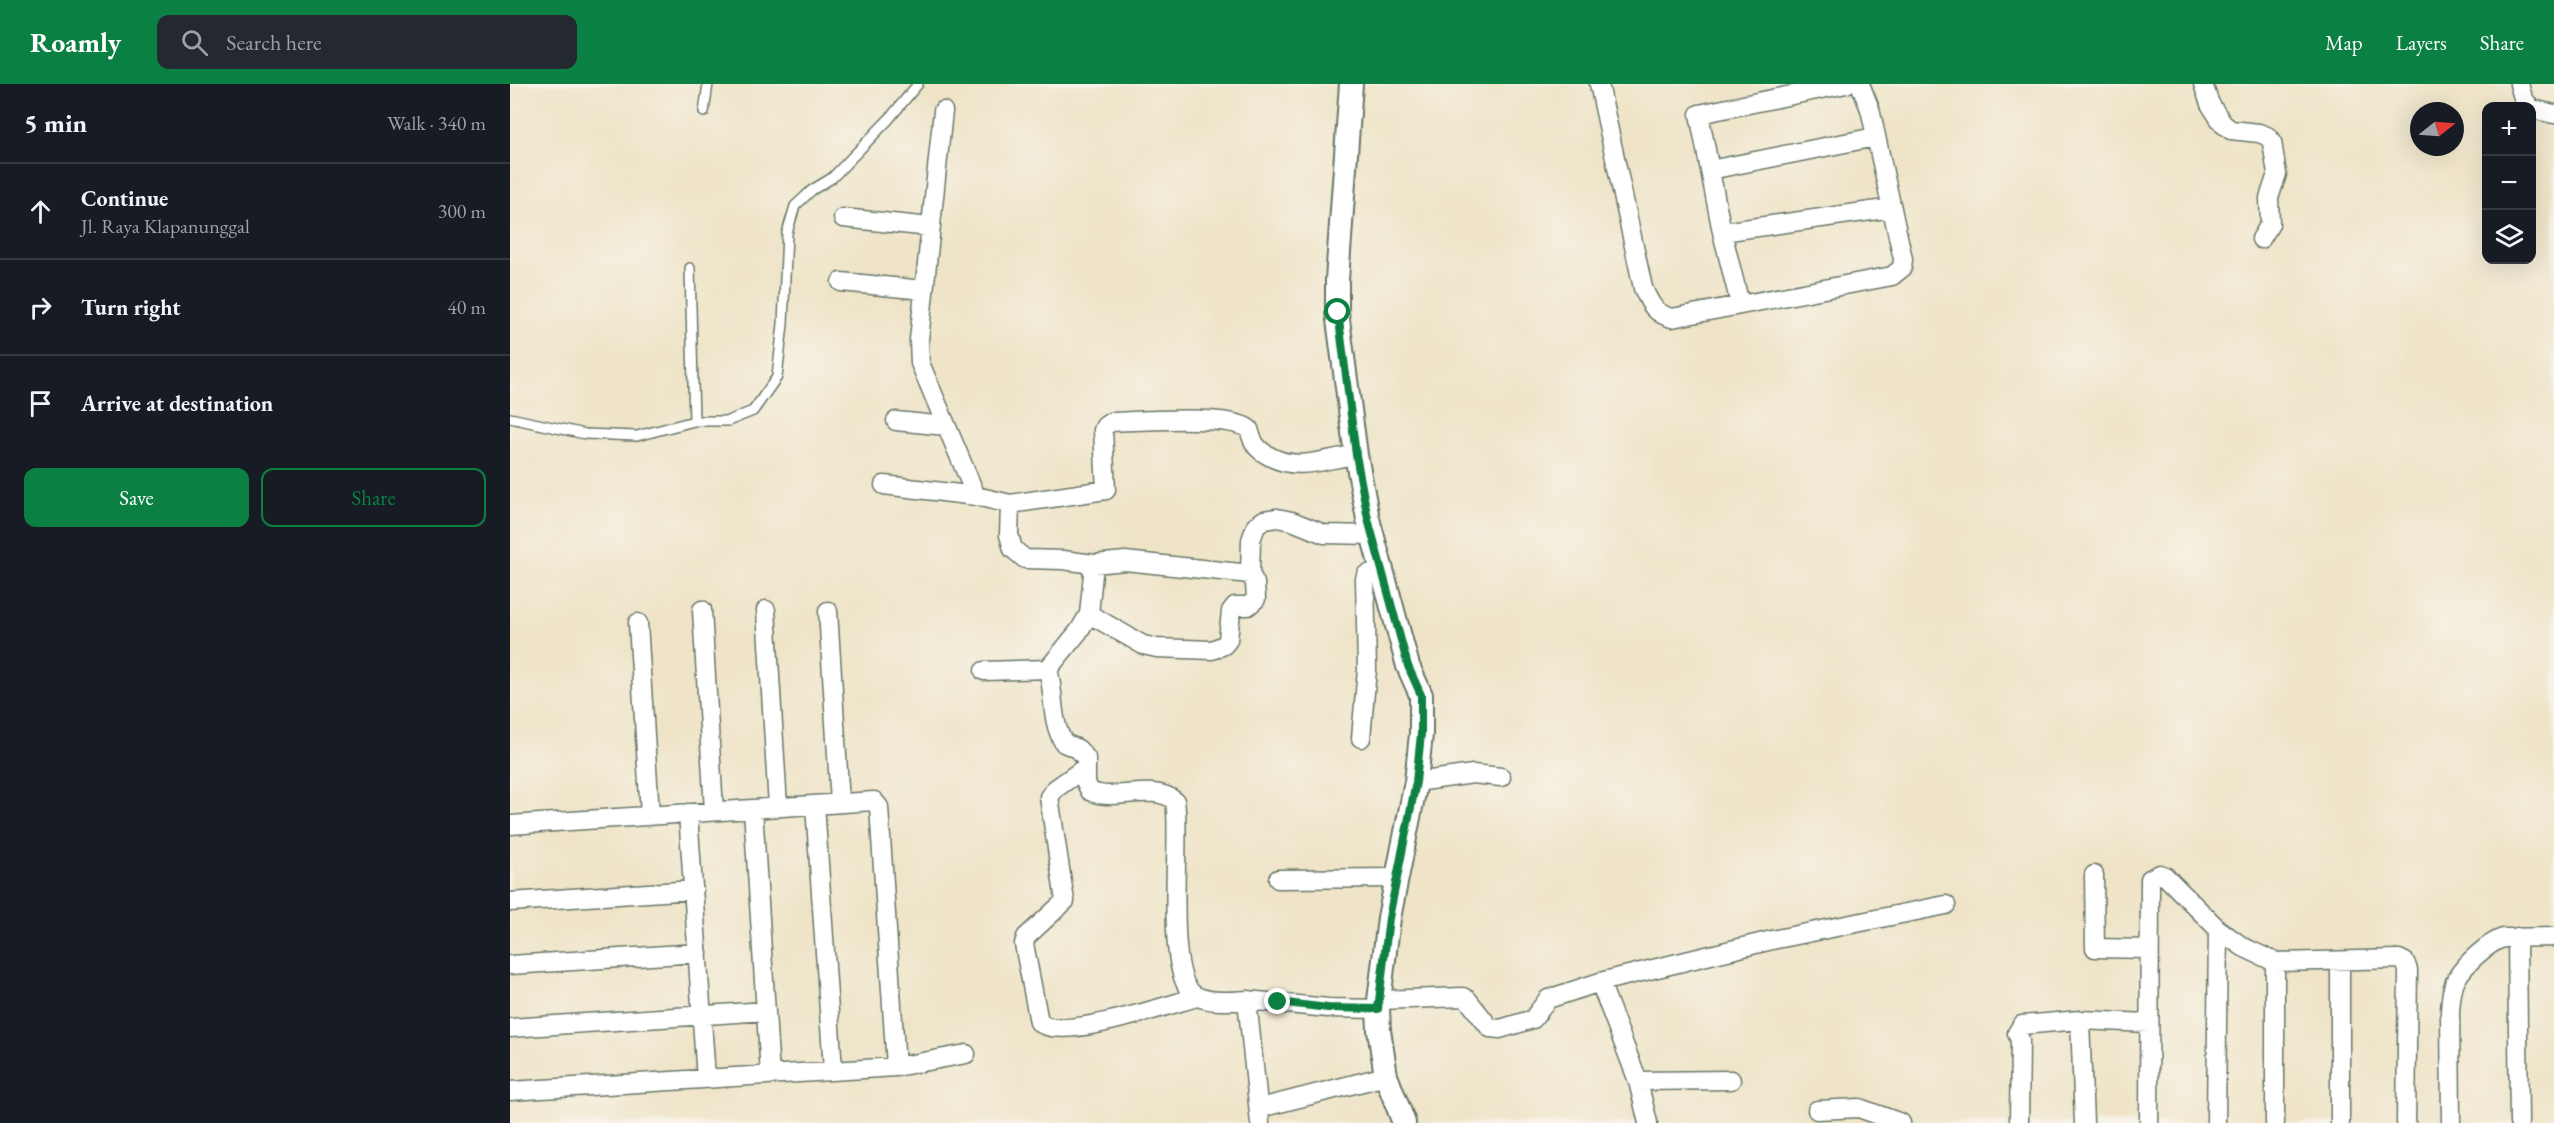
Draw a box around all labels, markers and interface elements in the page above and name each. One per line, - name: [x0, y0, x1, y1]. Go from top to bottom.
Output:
- search box: [157, 15, 577, 69]
- text: Roamly: [30, 24, 121, 60]
- icon: search: [178, 26, 211, 59]
- text: Search here: [226, 28, 322, 57]
- text: Map: [2325, 29, 2363, 56]
- text: Layers: [2396, 29, 2447, 56]
- text: Share: [2480, 29, 2524, 56]
- north arrow: [2410, 102, 2464, 156]
- map controls: [2482, 102, 2536, 264]
- button: +: [2482, 102, 2536, 156]
- text: 5 min: [24, 106, 87, 140]
- text: Walk · 340 m: [387, 110, 486, 136]
- button: −: [2482, 156, 2536, 210]
- text: Continue: [81, 184, 168, 213]
- icon: ahead: [24, 195, 57, 228]
- text: 300 m: [438, 198, 486, 224]
- button: layers: [2482, 210, 2536, 264]
- text: Jl. Raya Klapanunggal: [81, 213, 250, 239]
- icon: right: [24, 291, 57, 324]
- text: Turn right: [81, 293, 180, 322]
- text: 40 m: [447, 294, 486, 320]
- route start: [1324, 298, 1350, 324]
- icon: arrive: [24, 387, 57, 420]
- text: Arrive at destination: [81, 389, 273, 418]
- button: Save: [24, 468, 249, 527]
- button: Share: [261, 468, 486, 527]
- route end: [1264, 988, 1290, 1014]

